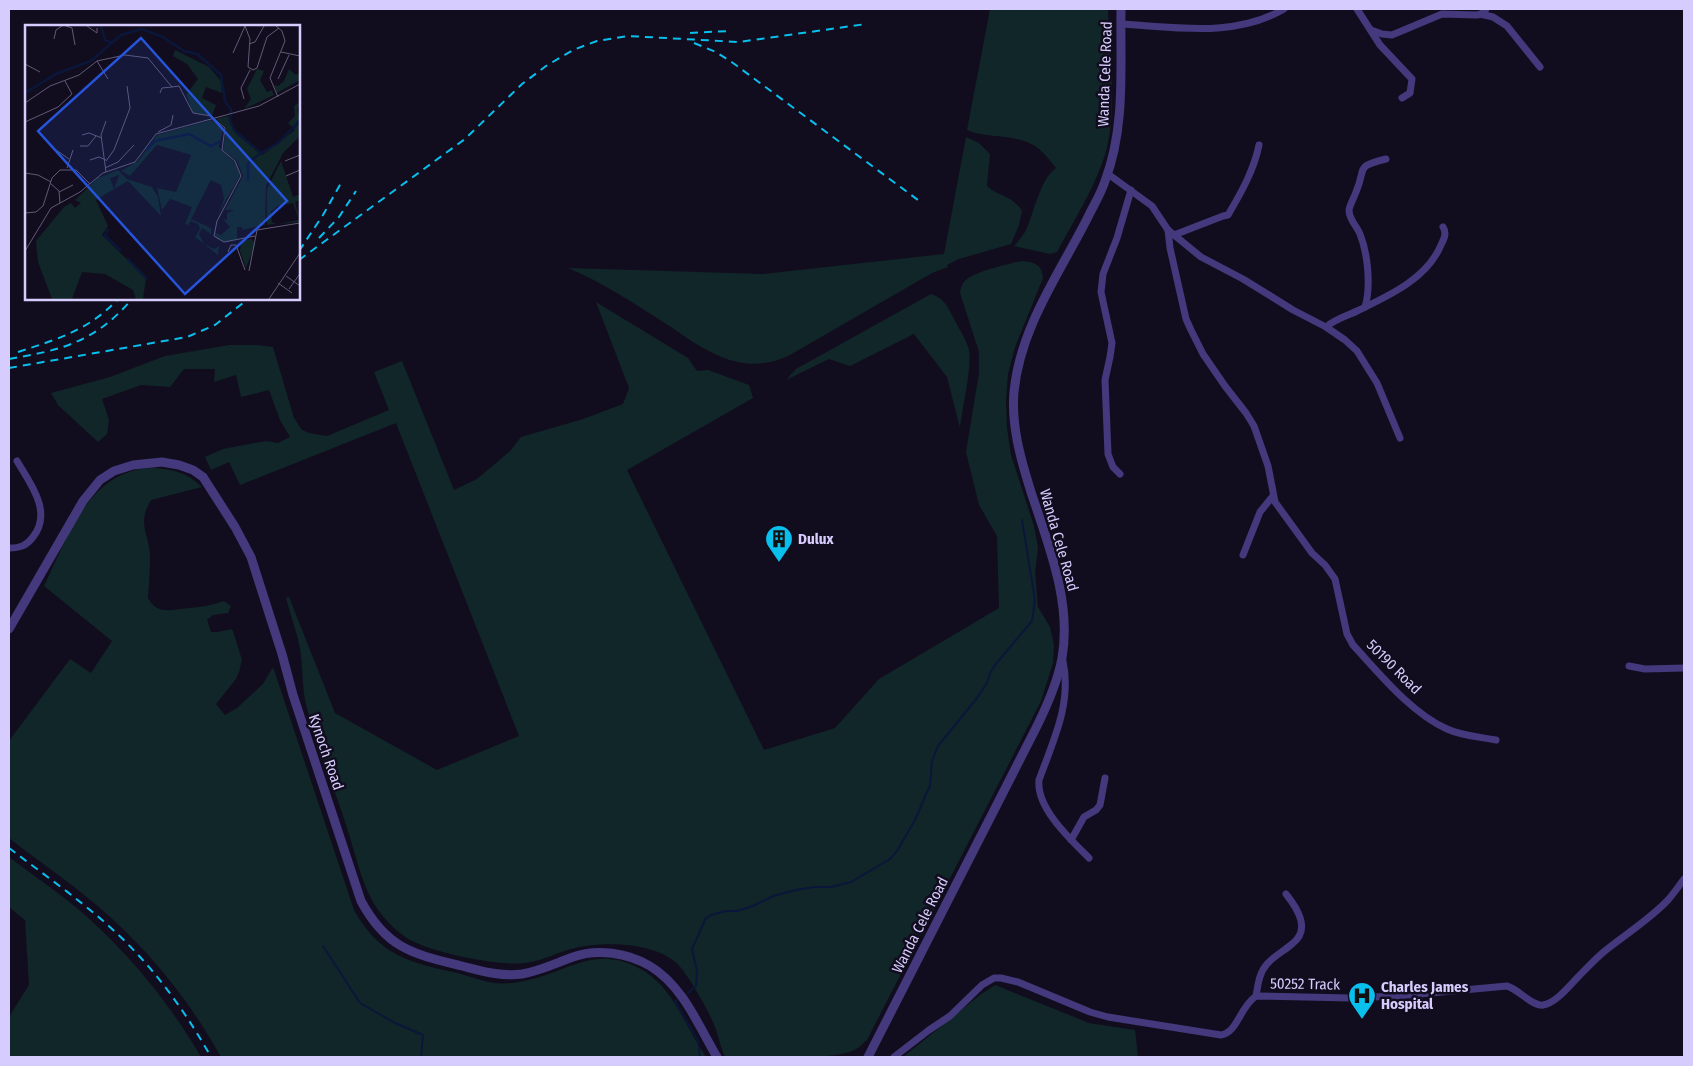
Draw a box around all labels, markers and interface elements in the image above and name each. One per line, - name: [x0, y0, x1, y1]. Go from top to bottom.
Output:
- street label: Wanda Cele Road: [1094, 21, 1116, 127]
- inset map: [25, 25, 300, 300]
- street label: Wanda Cele Road: [1036, 487, 1082, 593]
- building icon: Dulux: [764, 524, 794, 563]
- place label: Dulux: [798, 530, 835, 548]
- street label: 50190 Road: [1363, 636, 1425, 698]
- street label: Kynoch Road: [305, 712, 347, 792]
- street label: Wanda Cele Road: [888, 874, 952, 976]
- street label: 50252 Track: [1270, 974, 1340, 994]
- place label: Charles James Hospital: [1381, 978, 1469, 1013]
- hospital icon: Charles James Hospital: [1347, 981, 1377, 1020]

